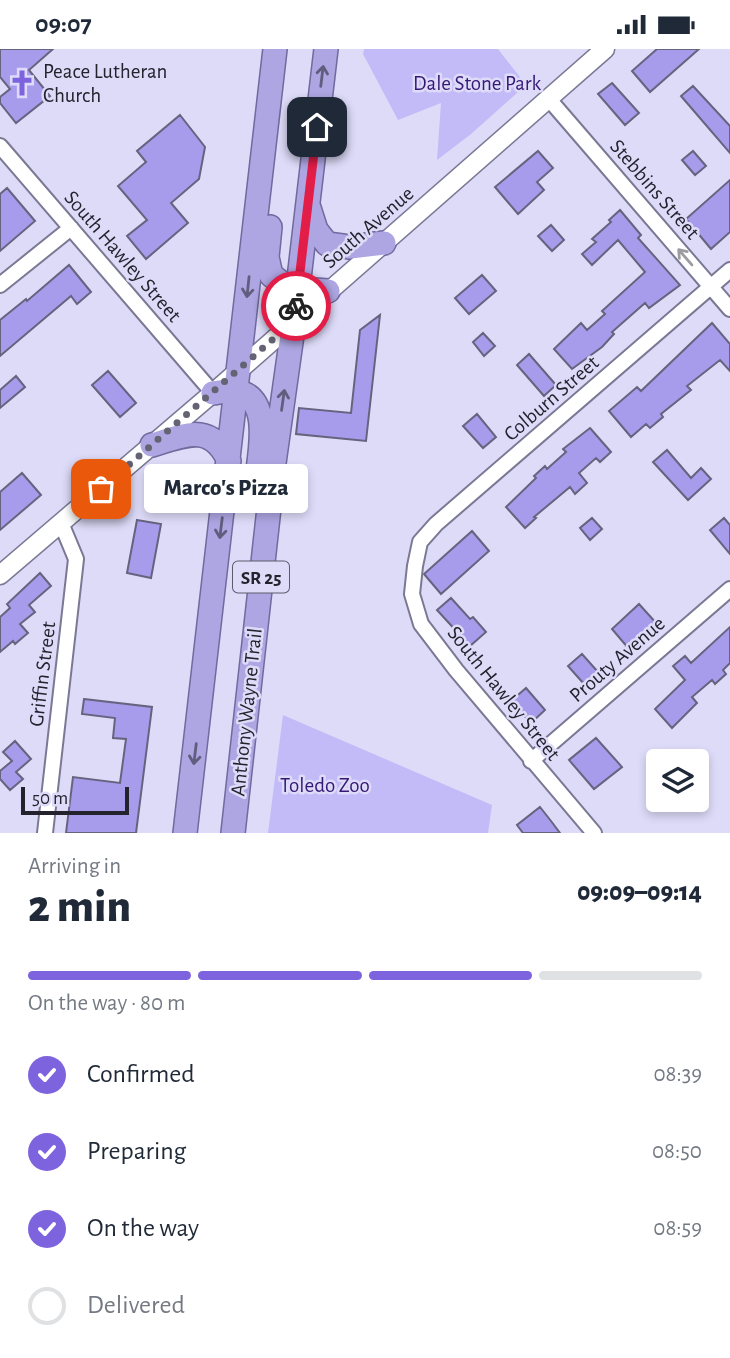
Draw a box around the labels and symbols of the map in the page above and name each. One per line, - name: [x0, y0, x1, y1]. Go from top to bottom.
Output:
- place label: Peace Lutheran Church: [43, 61, 167, 106]
- one-way arrow: [316, 65, 329, 88]
- church icon: Peace Lutheran Church: [7, 68, 37, 98]
- park label: Dale Stone Park: [413, 73, 542, 94]
- pin: [287, 97, 347, 157]
- street label: Stebbins Street: [606, 136, 703, 243]
- street label: South Avenue: [319, 182, 418, 272]
- street label: South Hawley Street: [60, 187, 185, 326]
- one-way arrow: [677, 248, 693, 266]
- courier: [261, 271, 331, 341]
- one-way arrow: [242, 275, 255, 298]
- street label: Colburn Street: [500, 352, 603, 445]
- one-way arrow: [276, 389, 289, 412]
- pin: [71, 459, 131, 519]
- callout: Marco's Pizza: [143, 465, 308, 513]
- one-way arrow: [215, 517, 228, 539]
- road number: SR 25: [233, 561, 289, 593]
- street label: Prouty Avenue: [566, 612, 669, 706]
- street label: Griffin Street: [26, 620, 59, 728]
- street label: South Hawley Street: [443, 622, 564, 765]
- street label: Anthony Wayne Trail: [227, 627, 266, 797]
- one-way arrow: [188, 743, 201, 765]
- park label: Toledo Zoo: [280, 775, 370, 796]
- scale bar: [21, 784, 130, 816]

